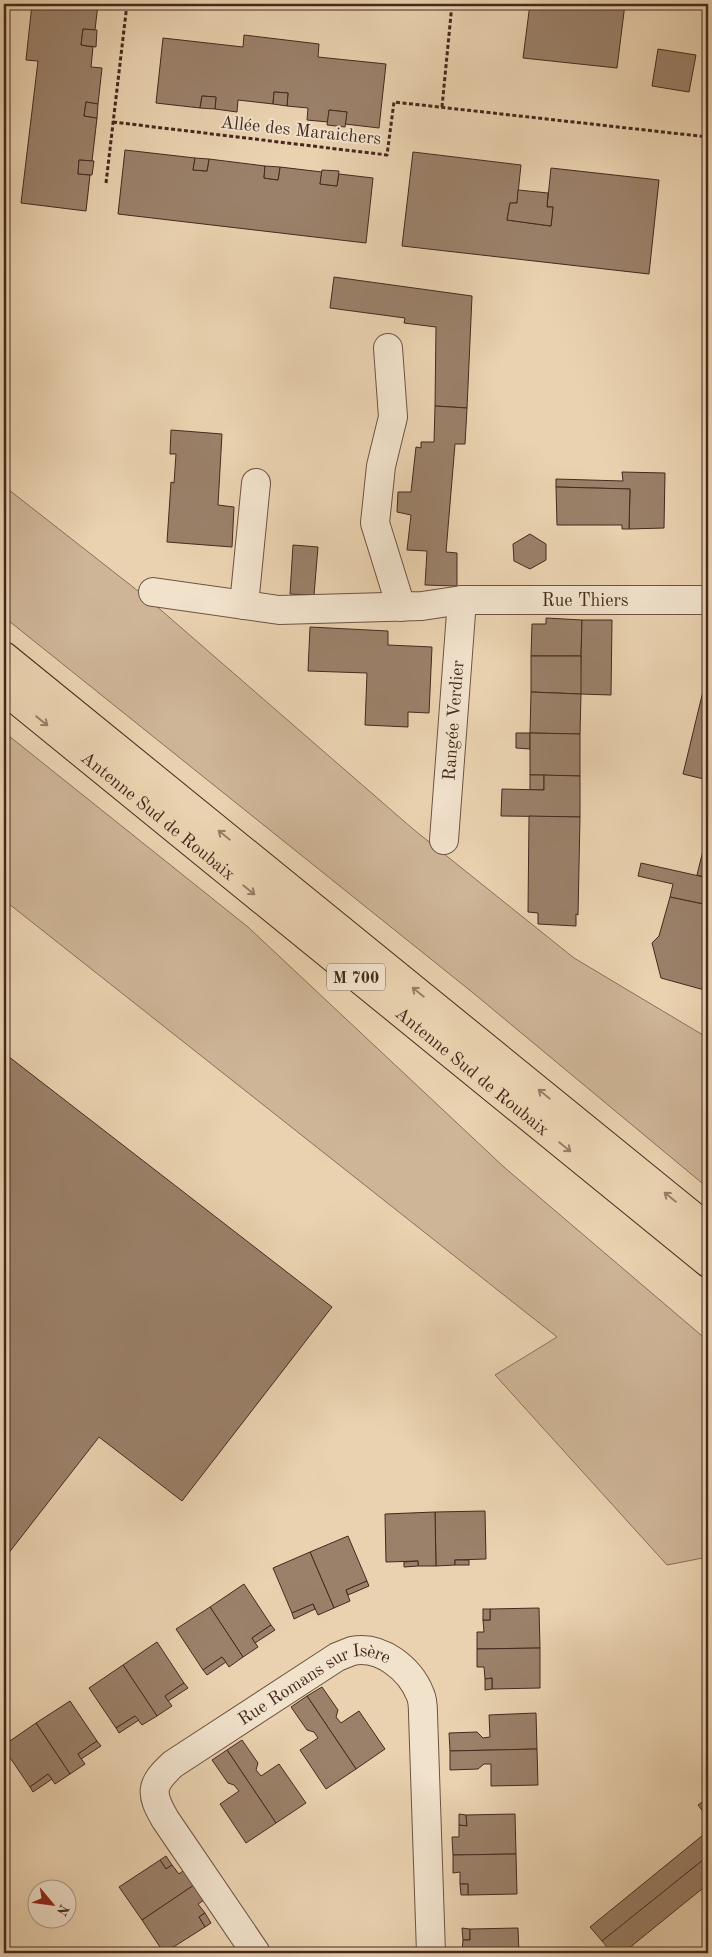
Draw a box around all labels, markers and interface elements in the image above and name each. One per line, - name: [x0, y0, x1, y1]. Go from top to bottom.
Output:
- street label: Allée des Maraichers: [219, 114, 382, 148]
- street label: Rue Thiers: [542, 592, 629, 610]
- street label: Rangée Verdier: [440, 659, 468, 781]
- one-way arrow: [35, 715, 48, 726]
- street label: Antenne Sud de Roubaix: [77, 749, 238, 884]
- one-way arrow: [218, 829, 231, 840]
- one-way arrow: [242, 884, 255, 895]
- road number: M 700: [327, 964, 385, 990]
- one-way arrow: [412, 987, 425, 998]
- street label: Antenne Sud de Roubaix: [391, 1004, 552, 1140]
- one-way arrow: [538, 1089, 551, 1100]
- one-way arrow: [558, 1141, 571, 1152]
- one-way arrow: [664, 1191, 677, 1202]
- street label: Rue Romans sur Isère: [235, 1642, 394, 1729]
- north arrow: [28, 1880, 78, 1930]
- text: N: [54, 1902, 71, 1918]

